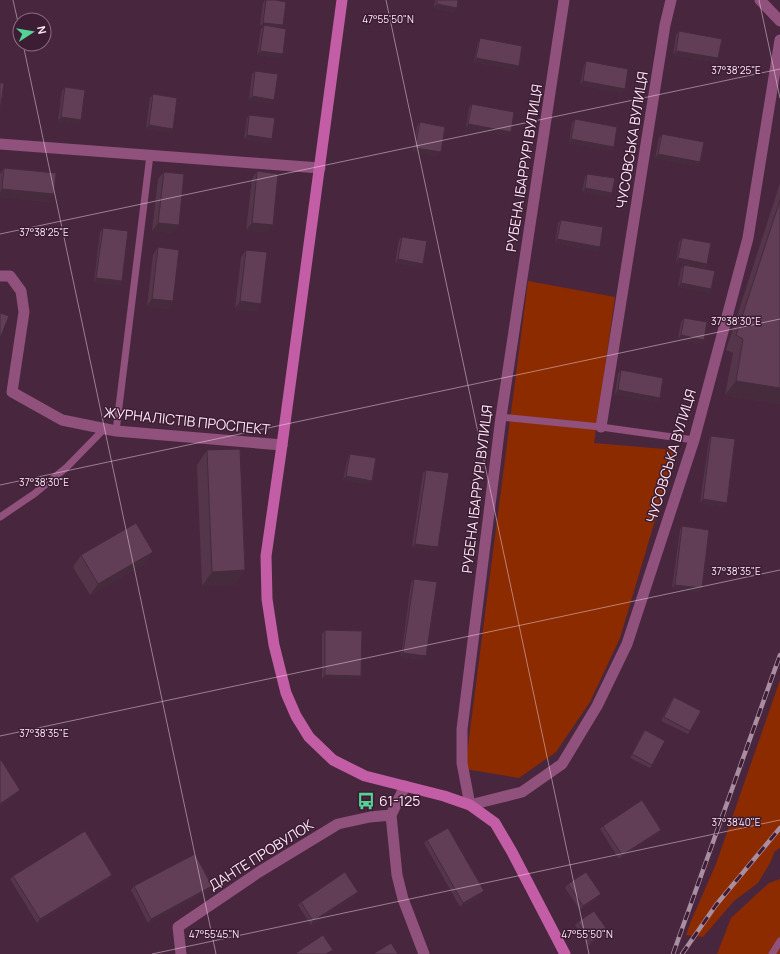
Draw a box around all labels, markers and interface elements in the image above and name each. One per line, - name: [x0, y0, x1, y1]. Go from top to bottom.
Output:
- north arrow: [12, 12, 52, 52]
- text: 47°55'50"N: [362, 12, 414, 26]
- text: N: [34, 24, 50, 35]
- text: 37°38'25"E: [711, 63, 761, 77]
- street label: ЧУСОВСЬКА ВУЛИЦЯ: [611, 70, 652, 210]
- street label: РУБЕНА ІБАРРУРІ ВУЛИЦЯ: [501, 83, 546, 253]
- text: 37°38'25"E: [19, 225, 69, 239]
- text: 37°38'30"E: [711, 314, 761, 328]
- street label: ЧУСОВСЬКА ВУЛИЦЯ: [641, 387, 700, 525]
- street label: ЖУРНАЛІСТІВ ПРОСПЕКТ: [103, 402, 272, 439]
- street label: РУБЕНА ІБАРРУРІ ВУЛИЦЯ: [457, 404, 496, 574]
- text: 37°38'30"E: [19, 475, 69, 489]
- text: 37°38'35"E: [711, 564, 761, 578]
- text: 37°38'35"E: [19, 726, 69, 740]
- bus stop icon: 61-125: [356, 791, 376, 811]
- place label: 61-125: [379, 791, 420, 810]
- street label: ДАНТЕ ПРОВУЛОК: [205, 814, 317, 895]
- text: 37°38'40"E: [712, 815, 761, 829]
- text: 47°55'45"N: [189, 927, 239, 941]
- text: 47°55'50"N: [561, 927, 613, 941]

